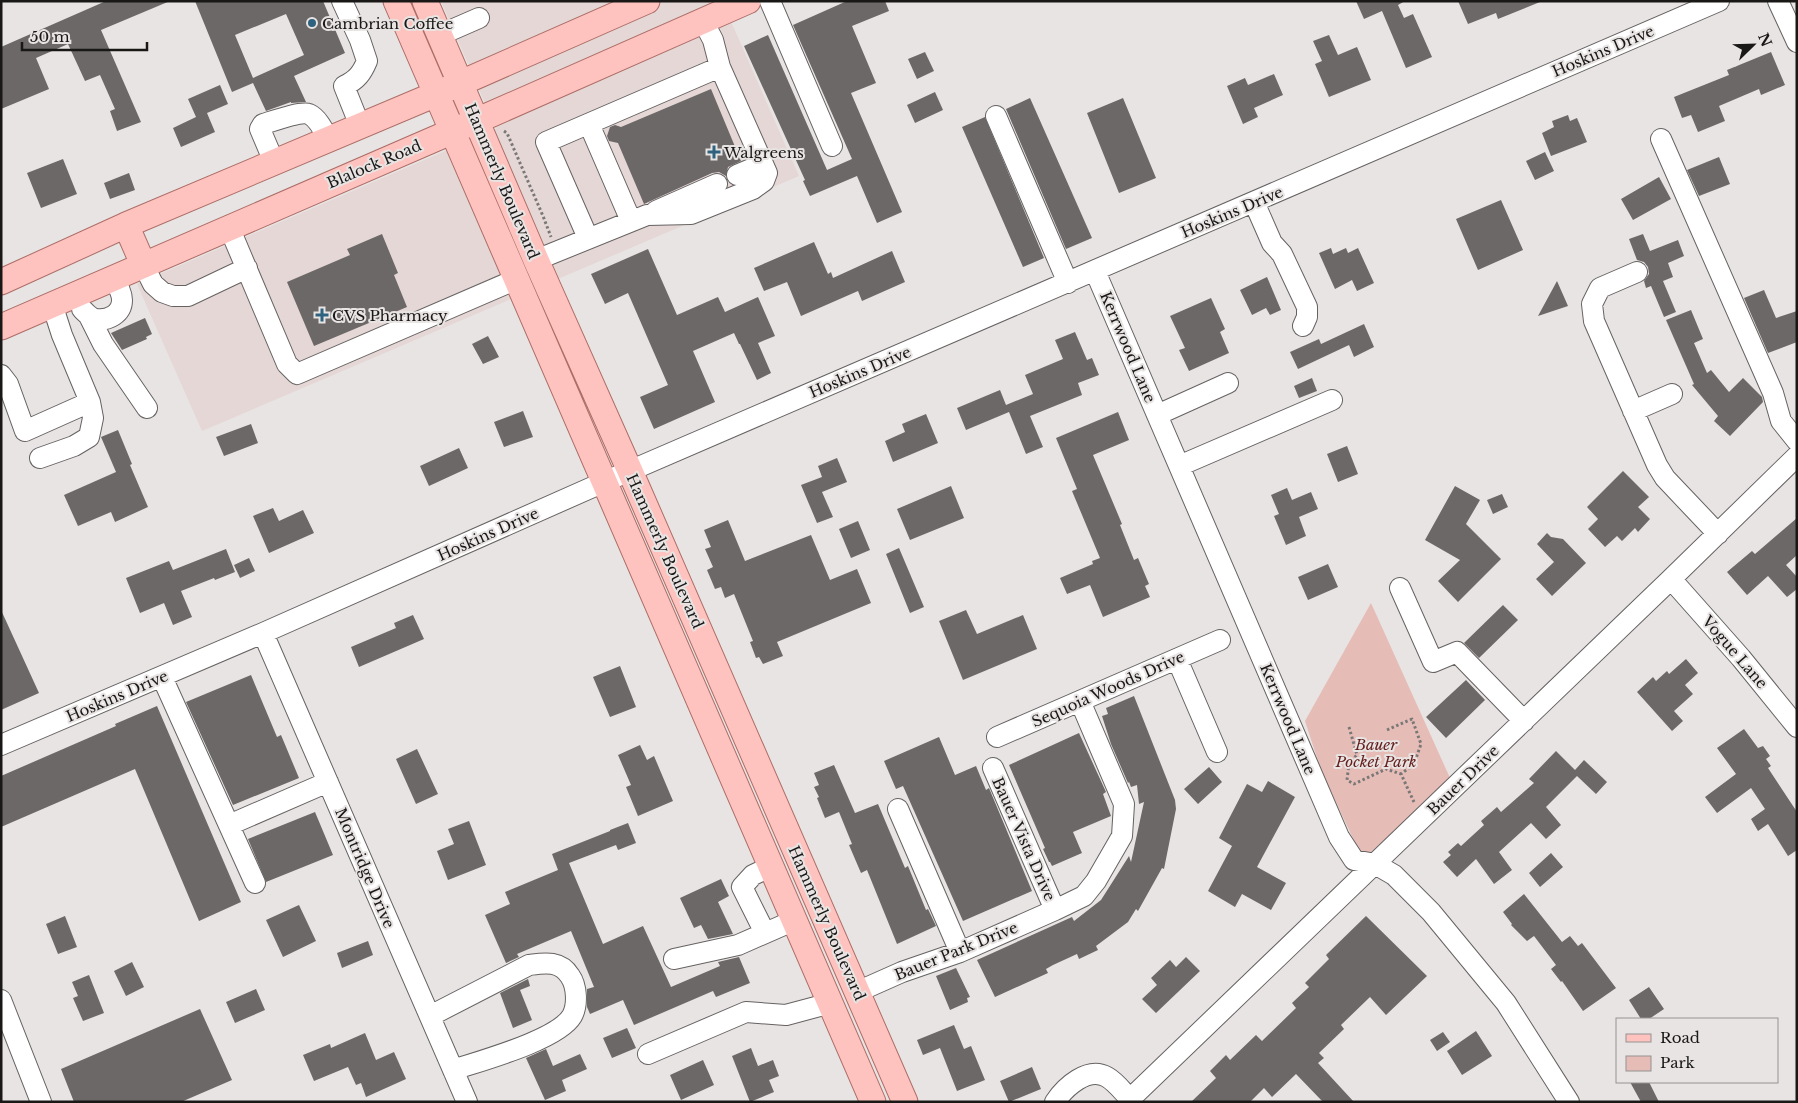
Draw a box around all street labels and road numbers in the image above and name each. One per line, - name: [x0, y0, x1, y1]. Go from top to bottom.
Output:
- street label: Hoskins Drive: [1549, 21, 1657, 81]
- street label: Hammerly Boulevard: [461, 100, 543, 262]
- street label: Blalock Road: [324, 136, 424, 192]
- street label: Hoskins Drive: [1178, 182, 1286, 242]
- street label: Kerrwood Lane: [1096, 289, 1160, 405]
- street label: Hoskins Drive: [806, 342, 914, 402]
- street label: Hammerly Boulevard: [622, 471, 708, 631]
- street label: Hoskins Drive: [434, 503, 542, 565]
- street label: Vogue Lane: [1698, 611, 1772, 692]
- street label: Sequoia Woods Drive: [1029, 647, 1187, 731]
- street label: Kerrwood Lane: [1256, 661, 1320, 777]
- street label: Hoskins Drive: [63, 666, 171, 726]
- street label: Bauer Drive: [1423, 741, 1503, 819]
- street label: Bauer Vista Drive: [988, 774, 1060, 904]
- street label: Montridge Drive: [331, 805, 399, 931]
- street label: Hammerly Boulevard: [784, 843, 870, 1003]
- street label: Bauer Park Drive: [892, 918, 1020, 984]

